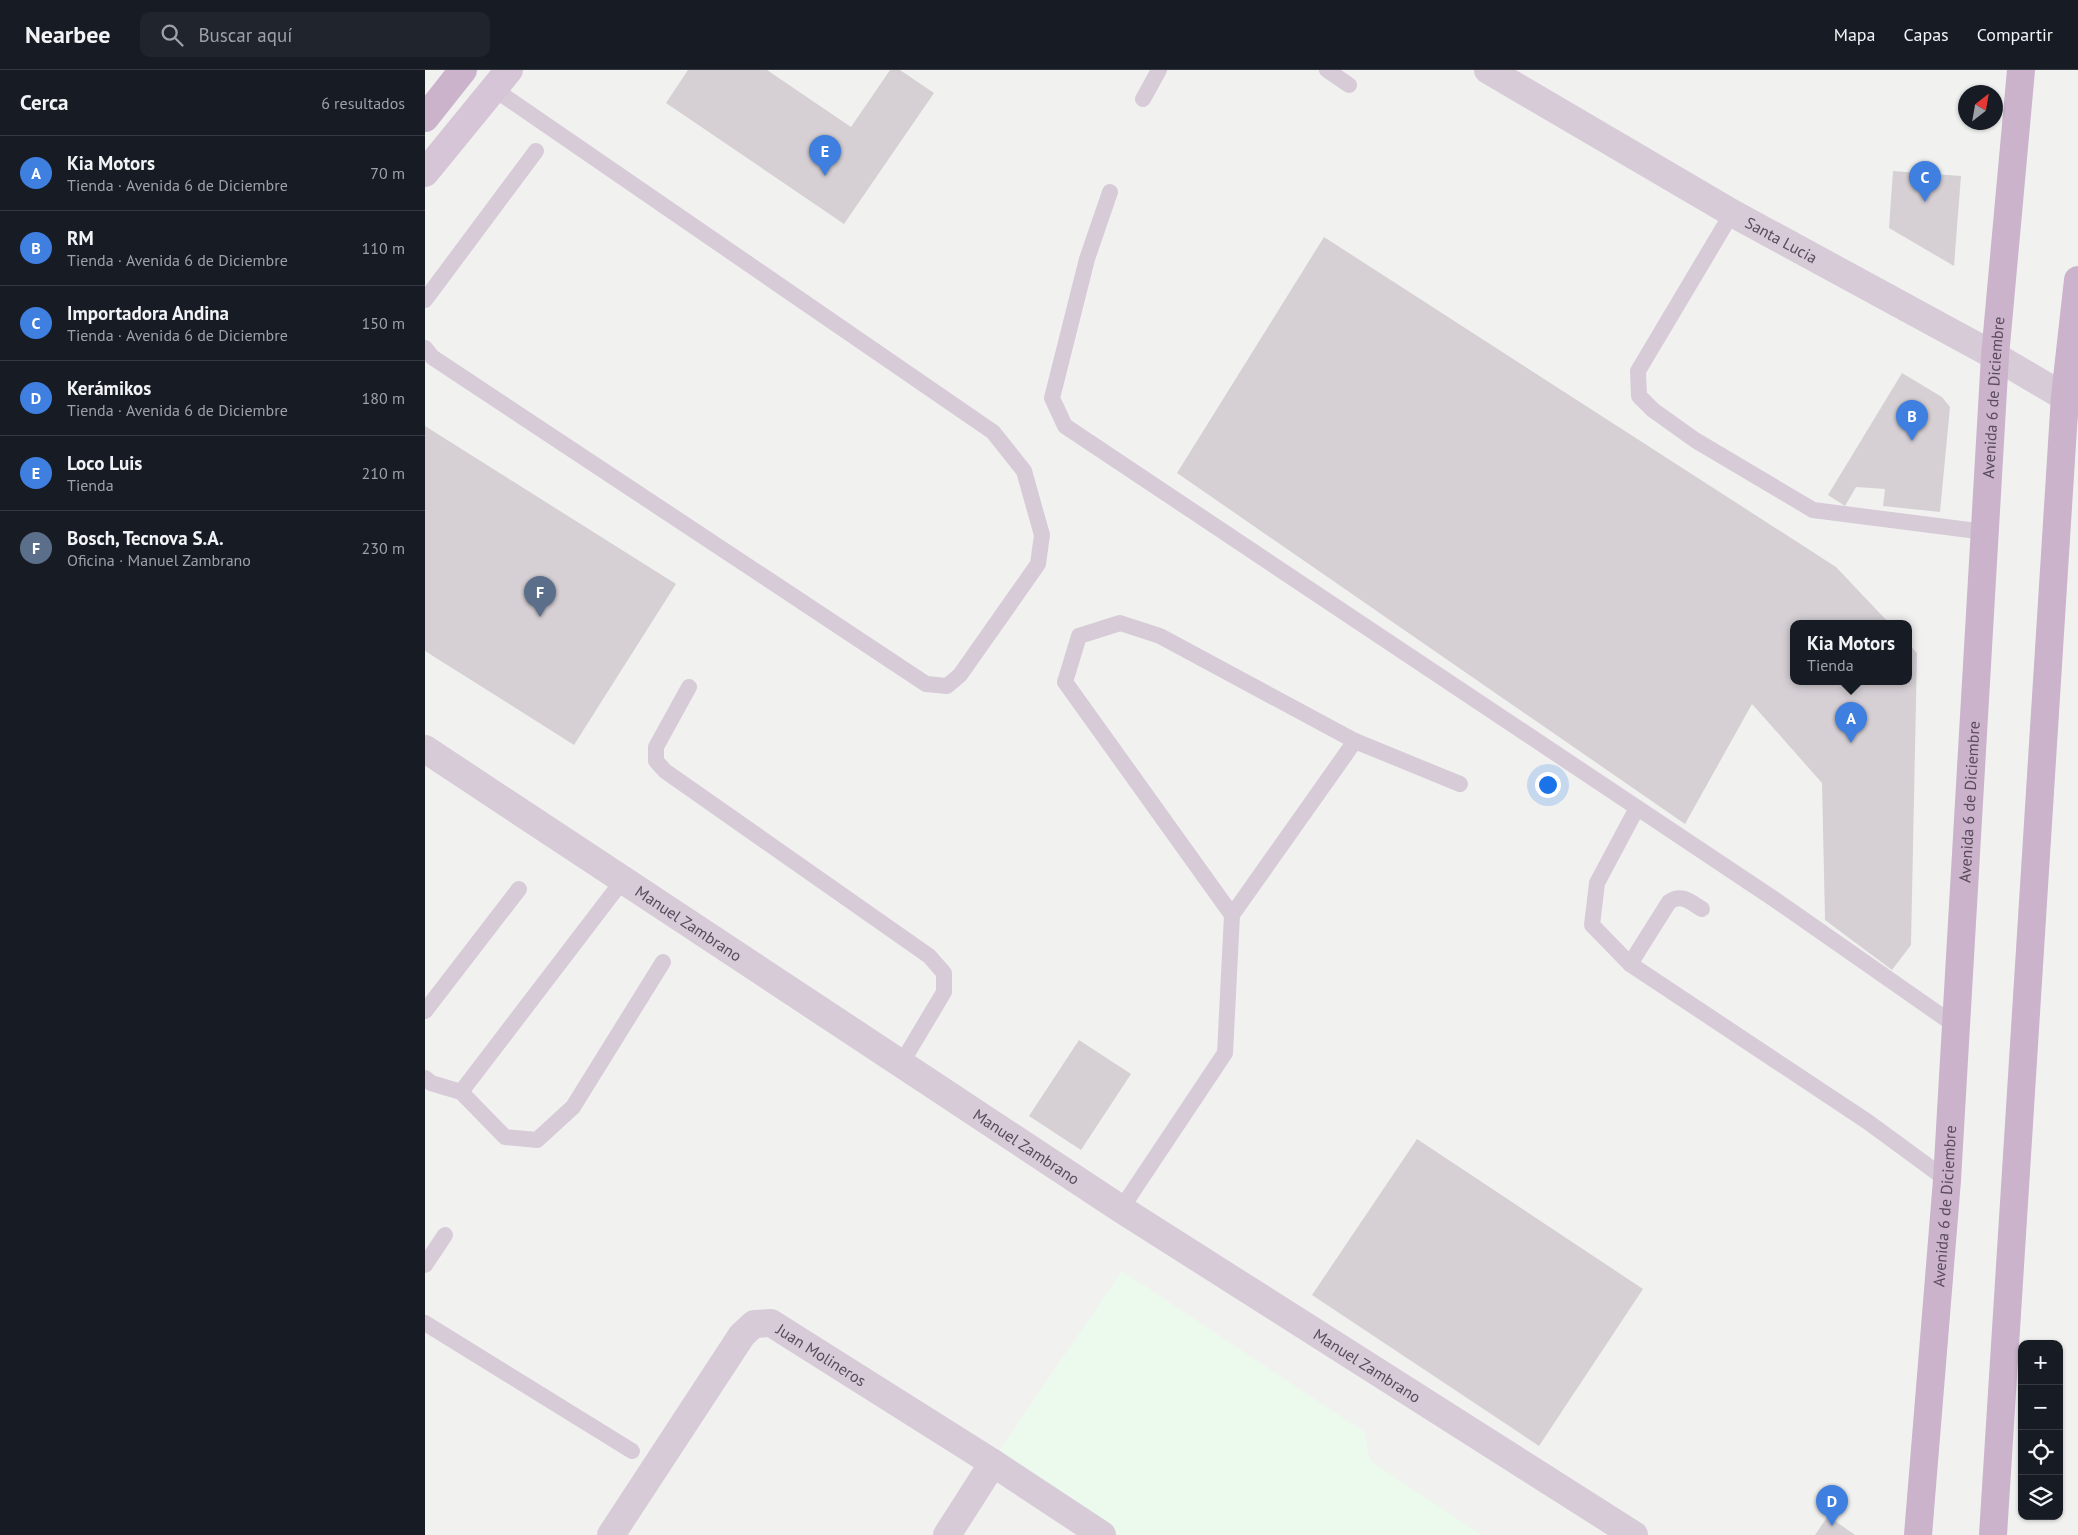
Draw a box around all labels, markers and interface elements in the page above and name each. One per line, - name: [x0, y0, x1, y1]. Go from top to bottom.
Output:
- search box: [140, 12, 490, 57]
- text: Nearbee: [25, 19, 110, 50]
- icon: search: [158, 21, 186, 49]
- text: Buscar aquí: [198, 23, 292, 47]
- text: Mapa: [1834, 23, 1876, 46]
- text: Capas: [1904, 23, 1949, 46]
- text: Compartir: [1977, 23, 2053, 46]
- north arrow: [1958, 85, 2003, 130]
- text: Cerca: [20, 89, 69, 116]
- text: 6 resultados: [321, 93, 405, 113]
- pin: E: [809, 135, 841, 176]
- text: Kia Motors: [67, 151, 155, 175]
- pin: C: [1909, 161, 1941, 202]
- text: A: [31, 163, 41, 183]
- text: 70 m: [370, 163, 405, 183]
- text: Tienda · Avenida 6 de Diciembre: [67, 175, 288, 195]
- street label: Santa Lucia: [1742, 212, 1821, 267]
- text: RM: [67, 226, 94, 250]
- text: B: [31, 238, 41, 258]
- text: 110 m: [362, 238, 405, 258]
- text: Tienda · Avenida 6 de Diciembre: [67, 250, 288, 270]
- text: Importadora Andina: [67, 301, 229, 325]
- text: C: [32, 313, 40, 333]
- text: 150 m: [362, 313, 405, 333]
- street label: Avenida 6 de Diciembre: [1978, 316, 2009, 479]
- text: Tienda · Avenida 6 de Diciembre: [67, 325, 288, 345]
- text: Kerámikos: [67, 376, 151, 400]
- text: D: [31, 388, 41, 408]
- text: 180 m: [362, 388, 405, 408]
- text: Tienda · Avenida 6 de Diciembre: [67, 400, 288, 420]
- pin: B: [1896, 400, 1928, 441]
- text: Loco Luis: [67, 451, 142, 475]
- text: E: [32, 463, 40, 483]
- text: 210 m: [362, 463, 405, 483]
- text: Tienda: [67, 475, 114, 495]
- text: Bosch, Tecnova S.A.: [67, 526, 224, 550]
- text: F: [32, 538, 40, 558]
- text: 230 m: [362, 538, 405, 558]
- text: Oficina · Manuel Zambrano: [67, 550, 251, 570]
- pin: F: [524, 576, 556, 617]
- popup: [1790, 620, 1912, 685]
- text: Kia Motors: [1807, 631, 1895, 655]
- text: Tienda: [1807, 655, 1854, 675]
- pin: A: [1835, 702, 1867, 743]
- street label: Avenida 6 de Diciembre: [1954, 720, 1984, 883]
- your location: [1535, 772, 1561, 798]
- street label: Manuel Zambrano: [632, 881, 746, 966]
- street label: Manuel Zambrano: [970, 1104, 1083, 1189]
- street label: Avenida 6 de Diciembre: [1928, 1125, 1960, 1288]
- street label: Juan Molineros: [772, 1319, 870, 1391]
- street label: Manuel Zambrano: [1310, 1324, 1425, 1407]
- map controls: [2018, 1340, 2063, 1520]
- button: +: [2018, 1340, 2063, 1385]
- button: −: [2018, 1385, 2063, 1430]
- button: locate: [2018, 1430, 2063, 1475]
- button: layers: [2018, 1475, 2063, 1520]
- pin: D: [1816, 1485, 1848, 1526]

